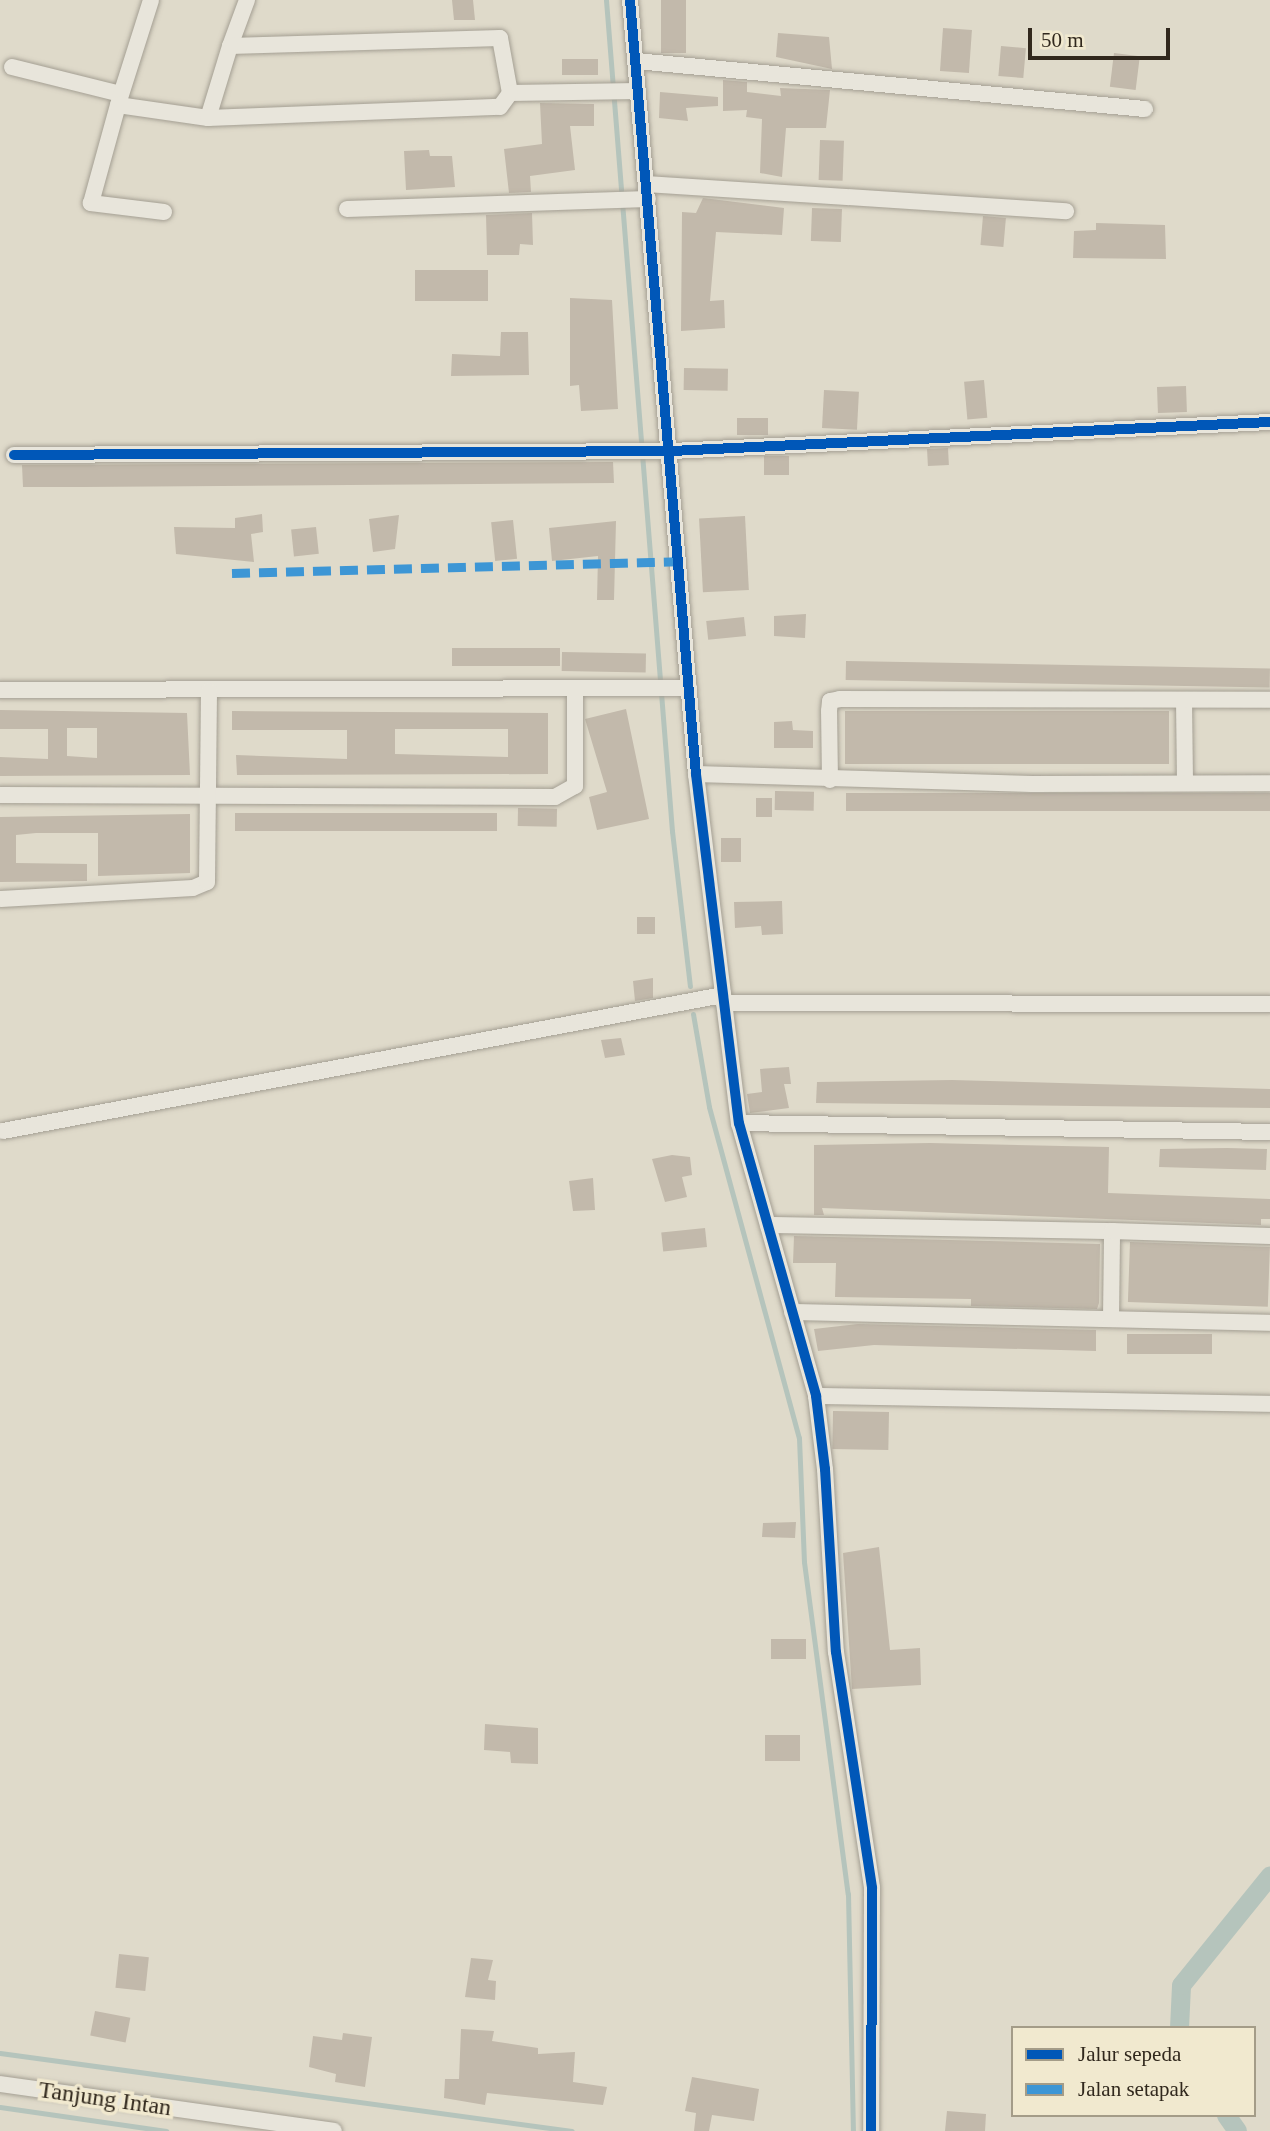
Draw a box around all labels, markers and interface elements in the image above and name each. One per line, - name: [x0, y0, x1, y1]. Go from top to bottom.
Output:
- scale bar: [1032, 14, 1174, 58]
- text: 50 m: [1041, 28, 1084, 52]
- legend: [1011, 2026, 1256, 2117]
- text: Jalur sepeda: [1078, 2042, 1181, 2066]
- street label: Tanjung Intan: [37, 2075, 173, 2123]
- text: Jalan setapak: [1078, 2077, 1189, 2101]

